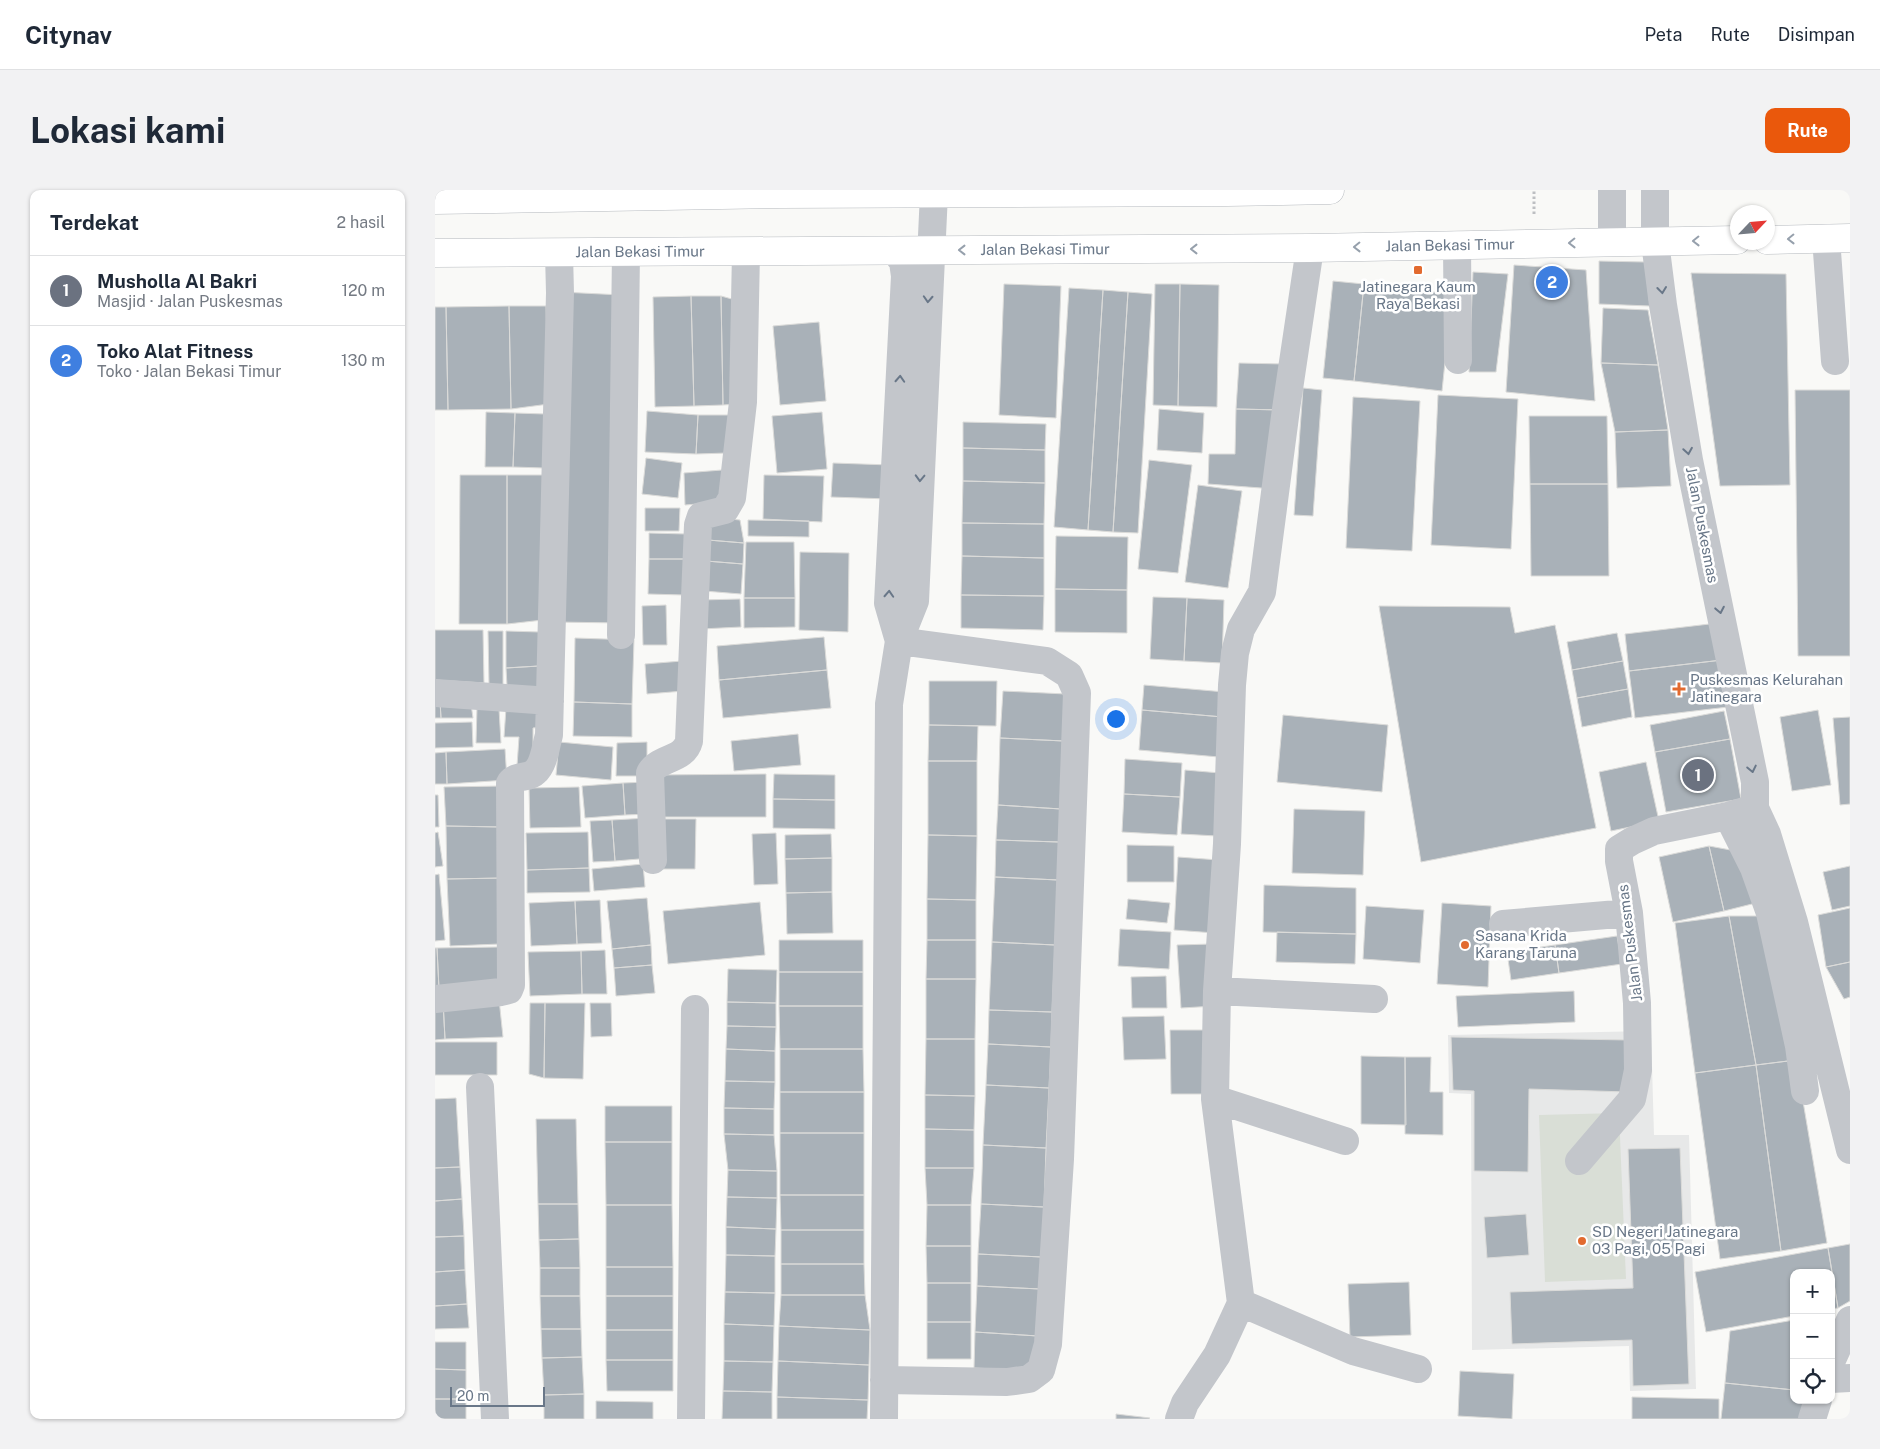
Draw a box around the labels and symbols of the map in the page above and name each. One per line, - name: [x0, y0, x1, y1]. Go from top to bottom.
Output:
- north arrow: [1730, 205, 1775, 250]
- one-way arrow: [1787, 234, 1795, 244]
- street label: Jalan Bekasi Timur: [1385, 235, 1515, 255]
- one-way arrow: [1692, 236, 1700, 246]
- one-way arrow: [1567, 238, 1575, 248]
- street label: Jalan Bekasi Timur: [980, 240, 1110, 258]
- street label: Jalan Bekasi Timur: [575, 242, 705, 260]
- one-way arrow: [1352, 242, 1360, 252]
- one-way arrow: [1190, 244, 1198, 254]
- one-way arrow: [957, 245, 965, 255]
- pin: 2: [1536, 263, 1568, 301]
- marker: Jatinegara Kaum Raya Bekasi: [1412, 264, 1424, 276]
- place label: Jatinegara Kaum Raya Bekasi: [1360, 278, 1476, 312]
- one-way arrow: [1656, 286, 1666, 295]
- one-way arrow: [923, 295, 934, 303]
- one-way arrow: [895, 375, 906, 383]
- one-way arrow: [1682, 446, 1692, 455]
- street label: Jalan Puskesmas: [1683, 465, 1722, 584]
- one-way arrow: [914, 474, 925, 482]
- one-way arrow: [883, 590, 894, 598]
- one-way arrow: [1714, 605, 1724, 614]
- place label: Puskesmas Kelurahan Jatinegara: [1690, 671, 1843, 705]
- marker: Puskesmas Kelurahan Jatinegara: [1672, 682, 1686, 696]
- your location: [1103, 706, 1129, 732]
- pin: 1: [1682, 756, 1714, 794]
- one-way arrow: [1746, 765, 1757, 774]
- street label: Jalan Puskesmas: [1614, 884, 1645, 1003]
- place label: Sasana Krida Karang Taruna: [1475, 927, 1577, 961]
- marker: Sasana Krida Karang Taruna: [1459, 939, 1471, 951]
- place label: SD Negeri Jatinegara 03 Pagi, 05 Pagi: [1592, 1223, 1738, 1257]
- marker: SD Negeri Jatinegara 03 Pagi, 05 Pagi: [1576, 1235, 1588, 1247]
- scale bar: [450, 1384, 545, 1407]

